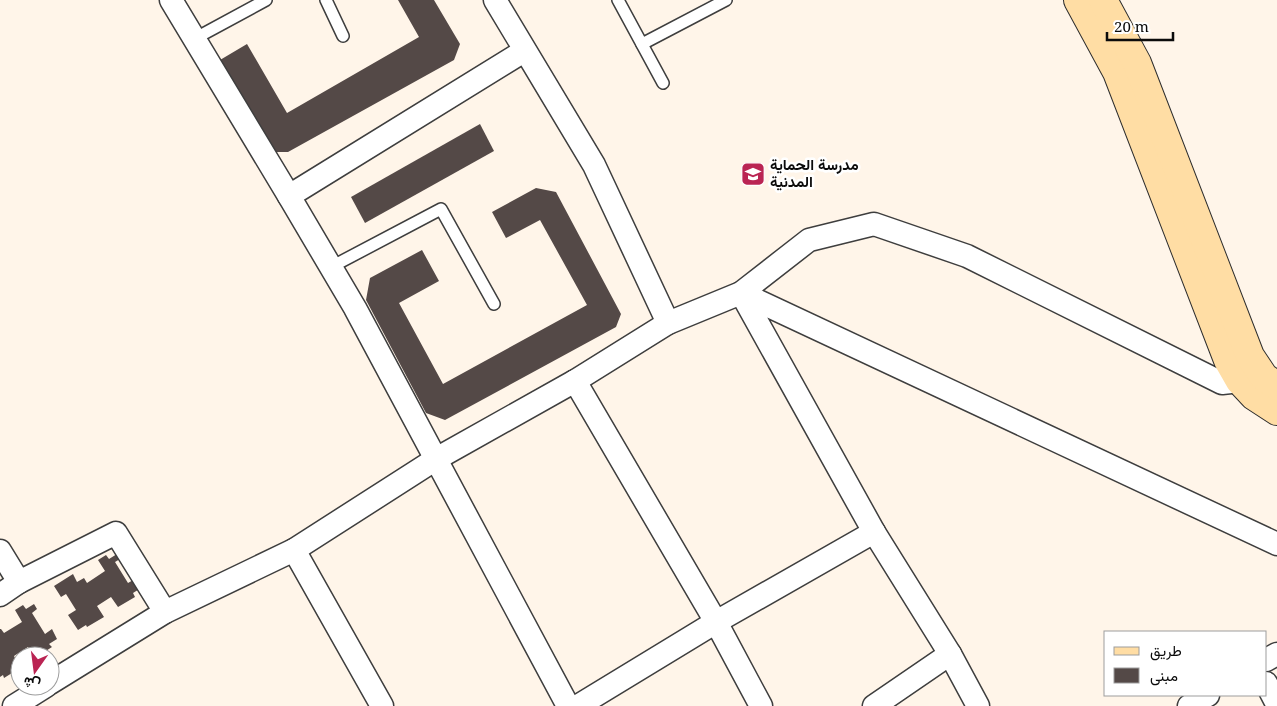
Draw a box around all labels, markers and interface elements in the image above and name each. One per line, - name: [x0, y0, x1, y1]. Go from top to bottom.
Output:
- scale bar: [1107, 10, 1173, 42]
- text: 20 m: [1114, 16, 1149, 36]
- place label: مدرسة الحماية المدنية: [770, 154, 859, 191]
- school or university icon: مدرسة الحماية المدنية: [740, 161, 766, 187]
- legend: [1104, 631, 1267, 696]
- text: طريق: [1150, 640, 1182, 661]
- north arrow: [10, 646, 60, 696]
- text: مبنى: [1150, 665, 1178, 686]
- text: ش: [21, 673, 42, 695]

